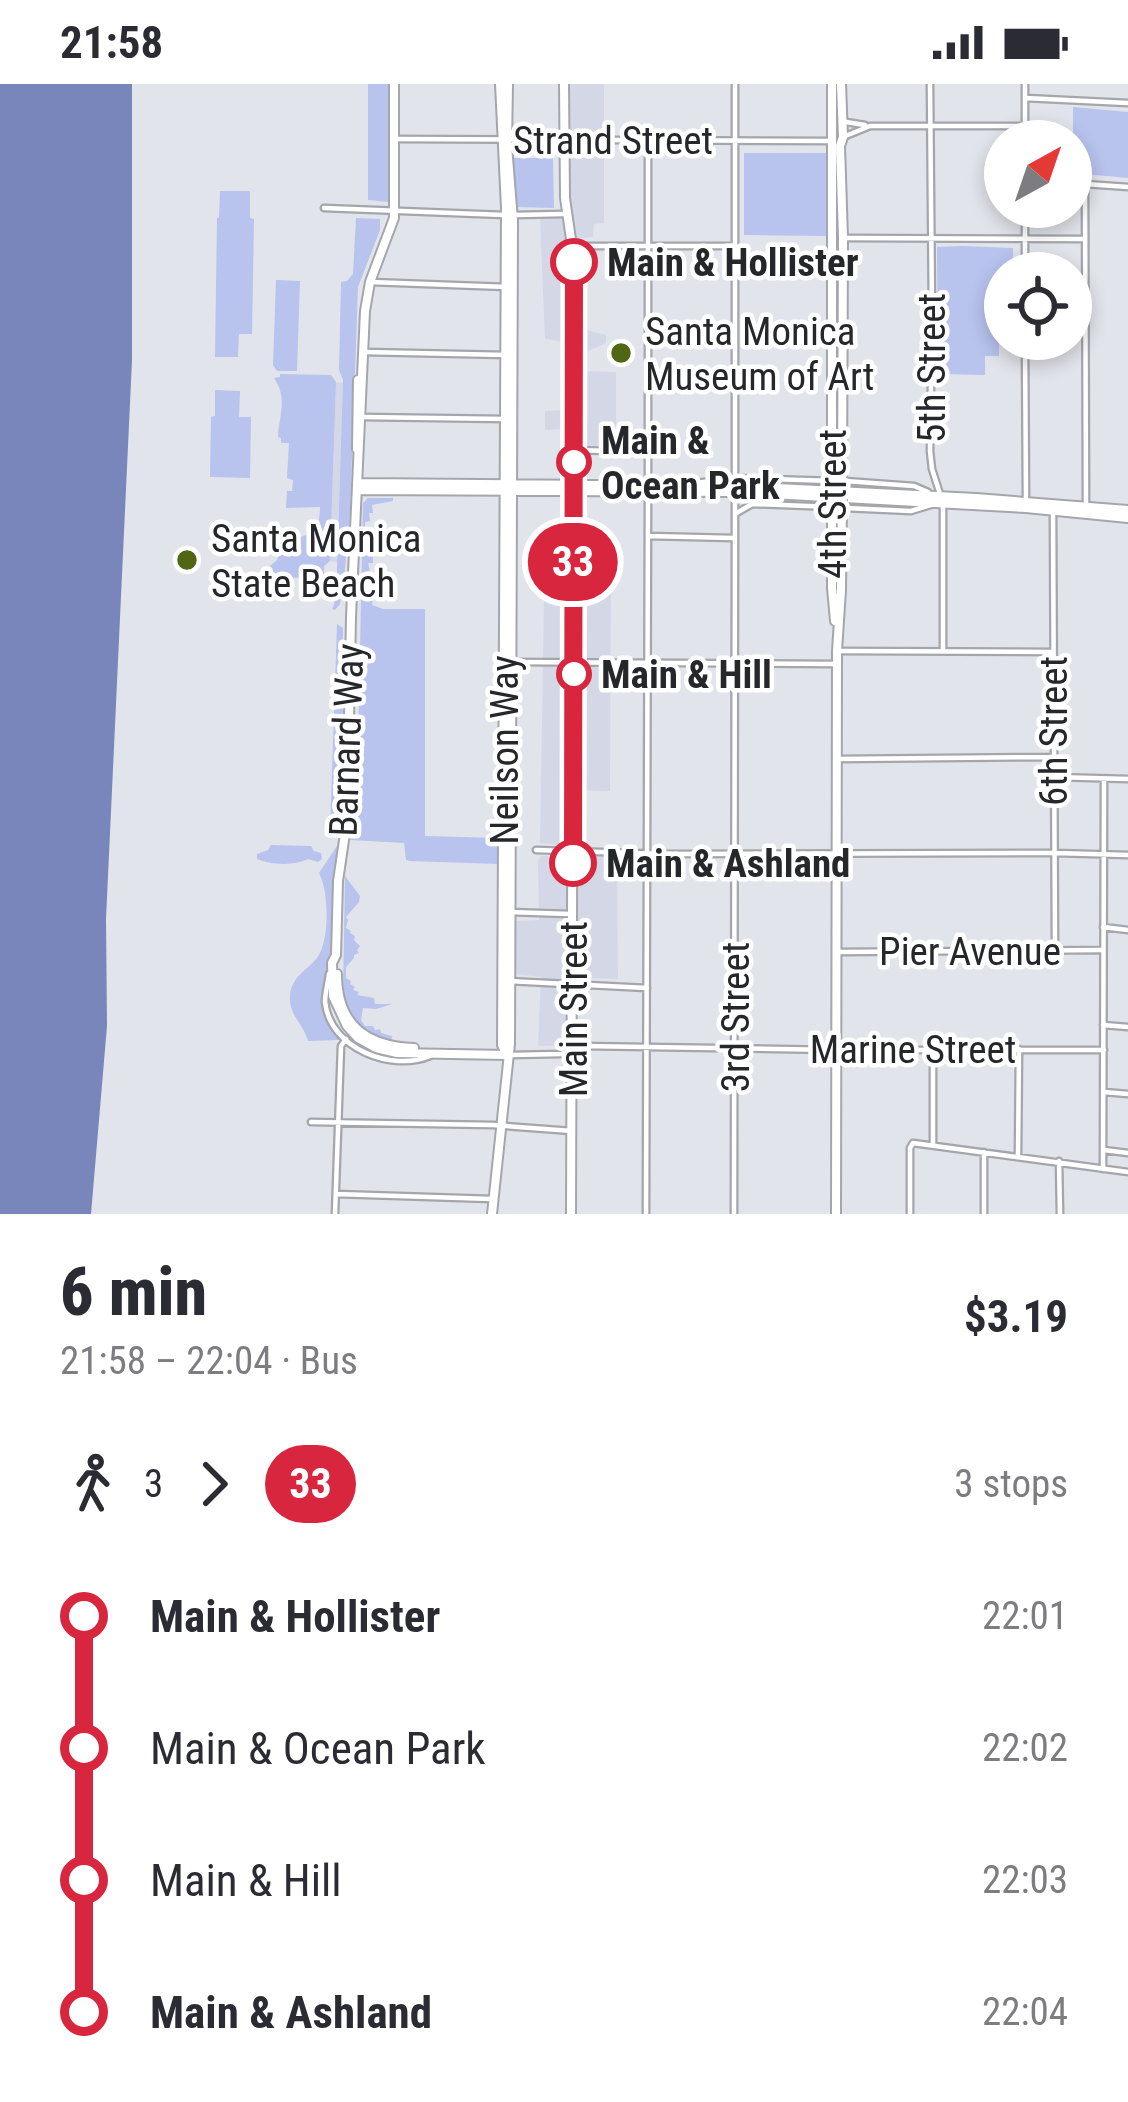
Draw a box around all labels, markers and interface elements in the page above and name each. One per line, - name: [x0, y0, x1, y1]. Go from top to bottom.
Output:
- text: 21:58: [60, 16, 163, 69]
- street label: Strand Street: [513, 118, 713, 164]
- north arrow: [984, 120, 1092, 228]
- map controls: [984, 120, 1092, 360]
- marker: Main & Hollister: [552, 240, 596, 284]
- place label: Main & Hollister: [607, 240, 859, 286]
- button: locate: [984, 252, 1092, 360]
- street label: 5th Street: [909, 293, 955, 443]
- place label: Santa Monica Museum of Art: [645, 309, 874, 400]
- marker: Santa Monica Museum of Art: [608, 340, 634, 366]
- place label: Main & Ocean Park: [601, 418, 780, 509]
- street label: 4th Street: [810, 429, 856, 579]
- marker: Main & Ocean Park: [558, 446, 590, 478]
- place label: Santa Monica State Beach: [211, 516, 422, 607]
- line badge: 33: [519, 523, 627, 601]
- text: 33: [552, 537, 594, 586]
- marker: Santa Monica State Beach: [174, 547, 200, 573]
- street label: Barnard Way: [321, 643, 373, 837]
- place label: Main & Hill: [601, 652, 772, 698]
- street label: Neilson Way: [482, 655, 528, 845]
- street label: 6th Street: [1031, 656, 1077, 806]
- marker: Main & Hill: [558, 658, 590, 690]
- marker: Main & Ashland: [551, 841, 595, 885]
- place label: Main & Ashland: [606, 841, 850, 887]
- street label: Main Street: [551, 921, 597, 1097]
- street label: Pier Avenue: [879, 929, 1061, 975]
- street label: 3rd Street: [713, 942, 759, 1092]
- street label: Marine Street: [810, 1027, 1016, 1073]
- text: 6 min: [60, 1254, 207, 1331]
- text: $3.19: [964, 1290, 1068, 1343]
- text: 21:58 – 22:04 · Bus: [60, 1338, 358, 1384]
- icon: walk: [60, 1451, 126, 1517]
- icon: forward: [181, 1451, 247, 1517]
- text: 33: [289, 1459, 332, 1508]
- text: 3: [144, 1461, 163, 1507]
- text: 3 stops: [954, 1461, 1068, 1507]
- text: Main & Hollister: [150, 1590, 440, 1643]
- text: 22:01: [982, 1593, 1068, 1639]
- text: Main & Ocean Park: [150, 1722, 486, 1775]
- text: 22:02: [982, 1725, 1068, 1771]
- text: Main & Hill: [150, 1854, 342, 1907]
- text: 22:03: [982, 1857, 1068, 1903]
- text: Main & Ashland: [150, 1986, 432, 2039]
- text: 22:04: [982, 1989, 1068, 2035]

